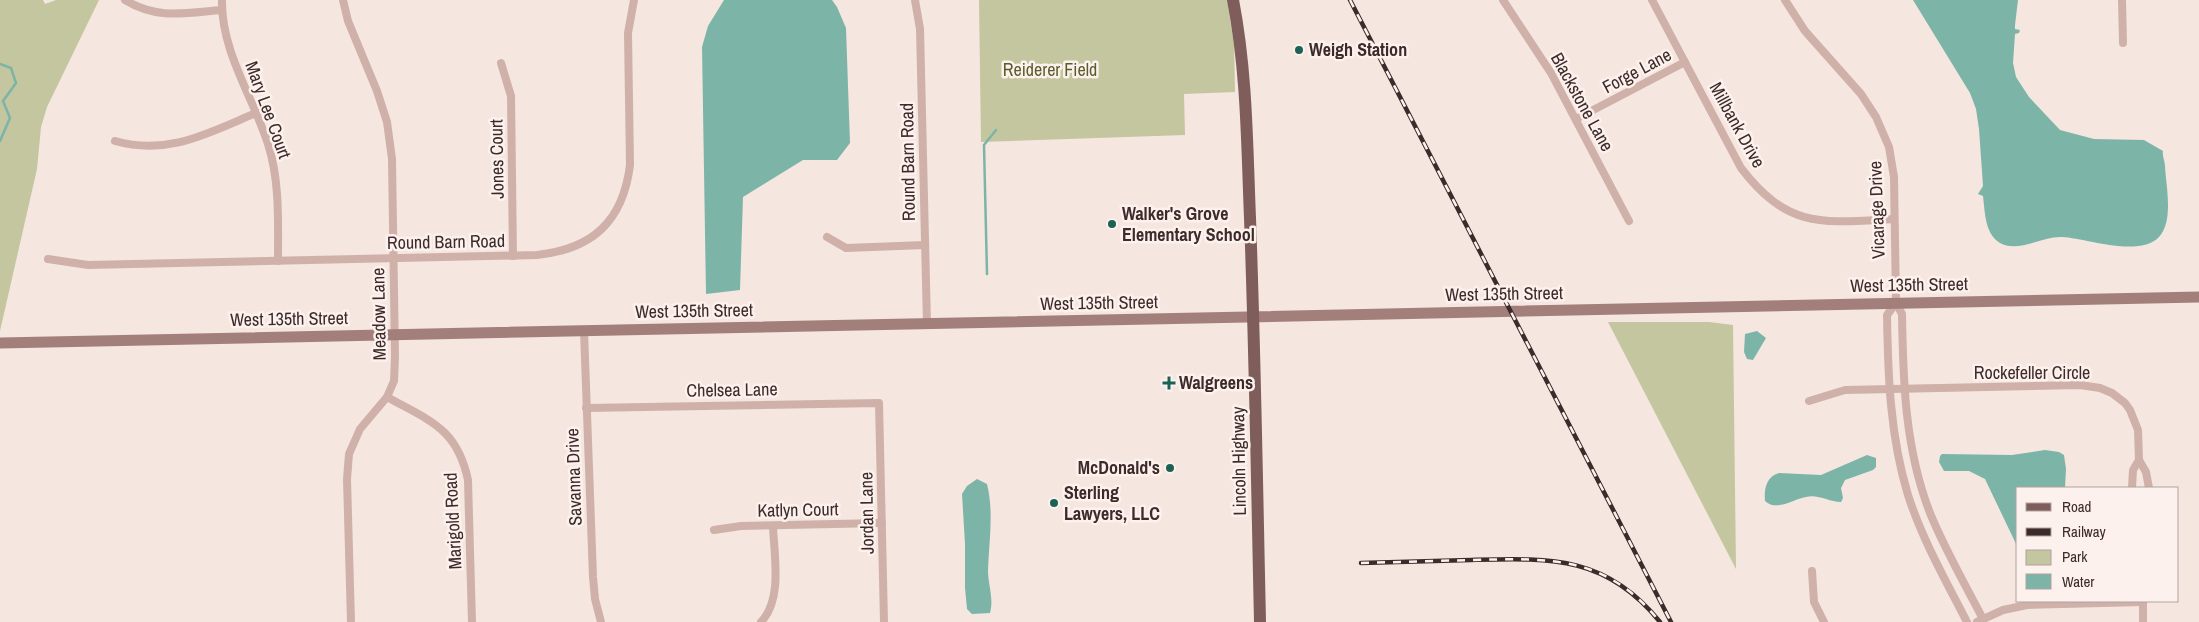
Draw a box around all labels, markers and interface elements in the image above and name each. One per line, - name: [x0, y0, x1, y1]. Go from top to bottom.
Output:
- place label: Weigh Station: [1309, 37, 1407, 62]
- street label: Forge Lane: [1598, 42, 1676, 99]
- marker: Weigh Station: [1293, 44, 1305, 56]
- street label: Blackstone Lane: [1545, 48, 1620, 156]
- park label: Reiderer Field: [1003, 57, 1097, 82]
- street label: Mary Lee Court: [239, 58, 298, 162]
- street label: Millbank Drive: [1704, 77, 1771, 172]
- street label: Round Barn Road: [894, 103, 921, 221]
- street label: Jones Court: [483, 119, 510, 199]
- street label: Vicarage Drive: [1862, 161, 1891, 260]
- place label: Walker's Grove Elementary School: [1122, 201, 1255, 247]
- marker: Walker's Grove Elementary School: [1106, 218, 1118, 230]
- street label: Round Barn Road: [387, 228, 505, 255]
- street label: Meadow Lane: [365, 267, 392, 361]
- street label: West 135th Street: [1850, 271, 1968, 298]
- street label: West 135th Street: [1445, 280, 1563, 307]
- street label: West 135th Street: [1040, 289, 1158, 316]
- street label: West 135th Street: [635, 297, 753, 324]
- street label: West 135th Street: [230, 305, 348, 332]
- street label: Rockefeller Circle: [1974, 360, 2090, 385]
- place label: Walgreens: [1179, 370, 1253, 395]
- street label: Chelsea Lane: [686, 376, 778, 403]
- marker: Walgreens: [1163, 377, 1175, 389]
- street label: Lincoln Highway: [1225, 406, 1252, 516]
- street label: Savanna Drive: [559, 428, 588, 526]
- place label: McDonald's: [1078, 455, 1160, 480]
- marker: McDonald's: [1164, 462, 1176, 474]
- street label: Marigold Road: [437, 472, 468, 570]
- street label: Jordan Lane: [853, 472, 880, 554]
- place label: Sterling Lawyers, LLC: [1064, 480, 1160, 526]
- legend: [2016, 487, 2179, 602]
- street label: Katlyn Court: [757, 496, 839, 523]
- text: Road: [2062, 496, 2091, 517]
- marker: Sterling Lawyers, LLC: [1048, 497, 1060, 509]
- text: Railway: [2062, 521, 2107, 542]
- text: Park: [2062, 546, 2088, 567]
- text: Water: [2062, 571, 2094, 592]

